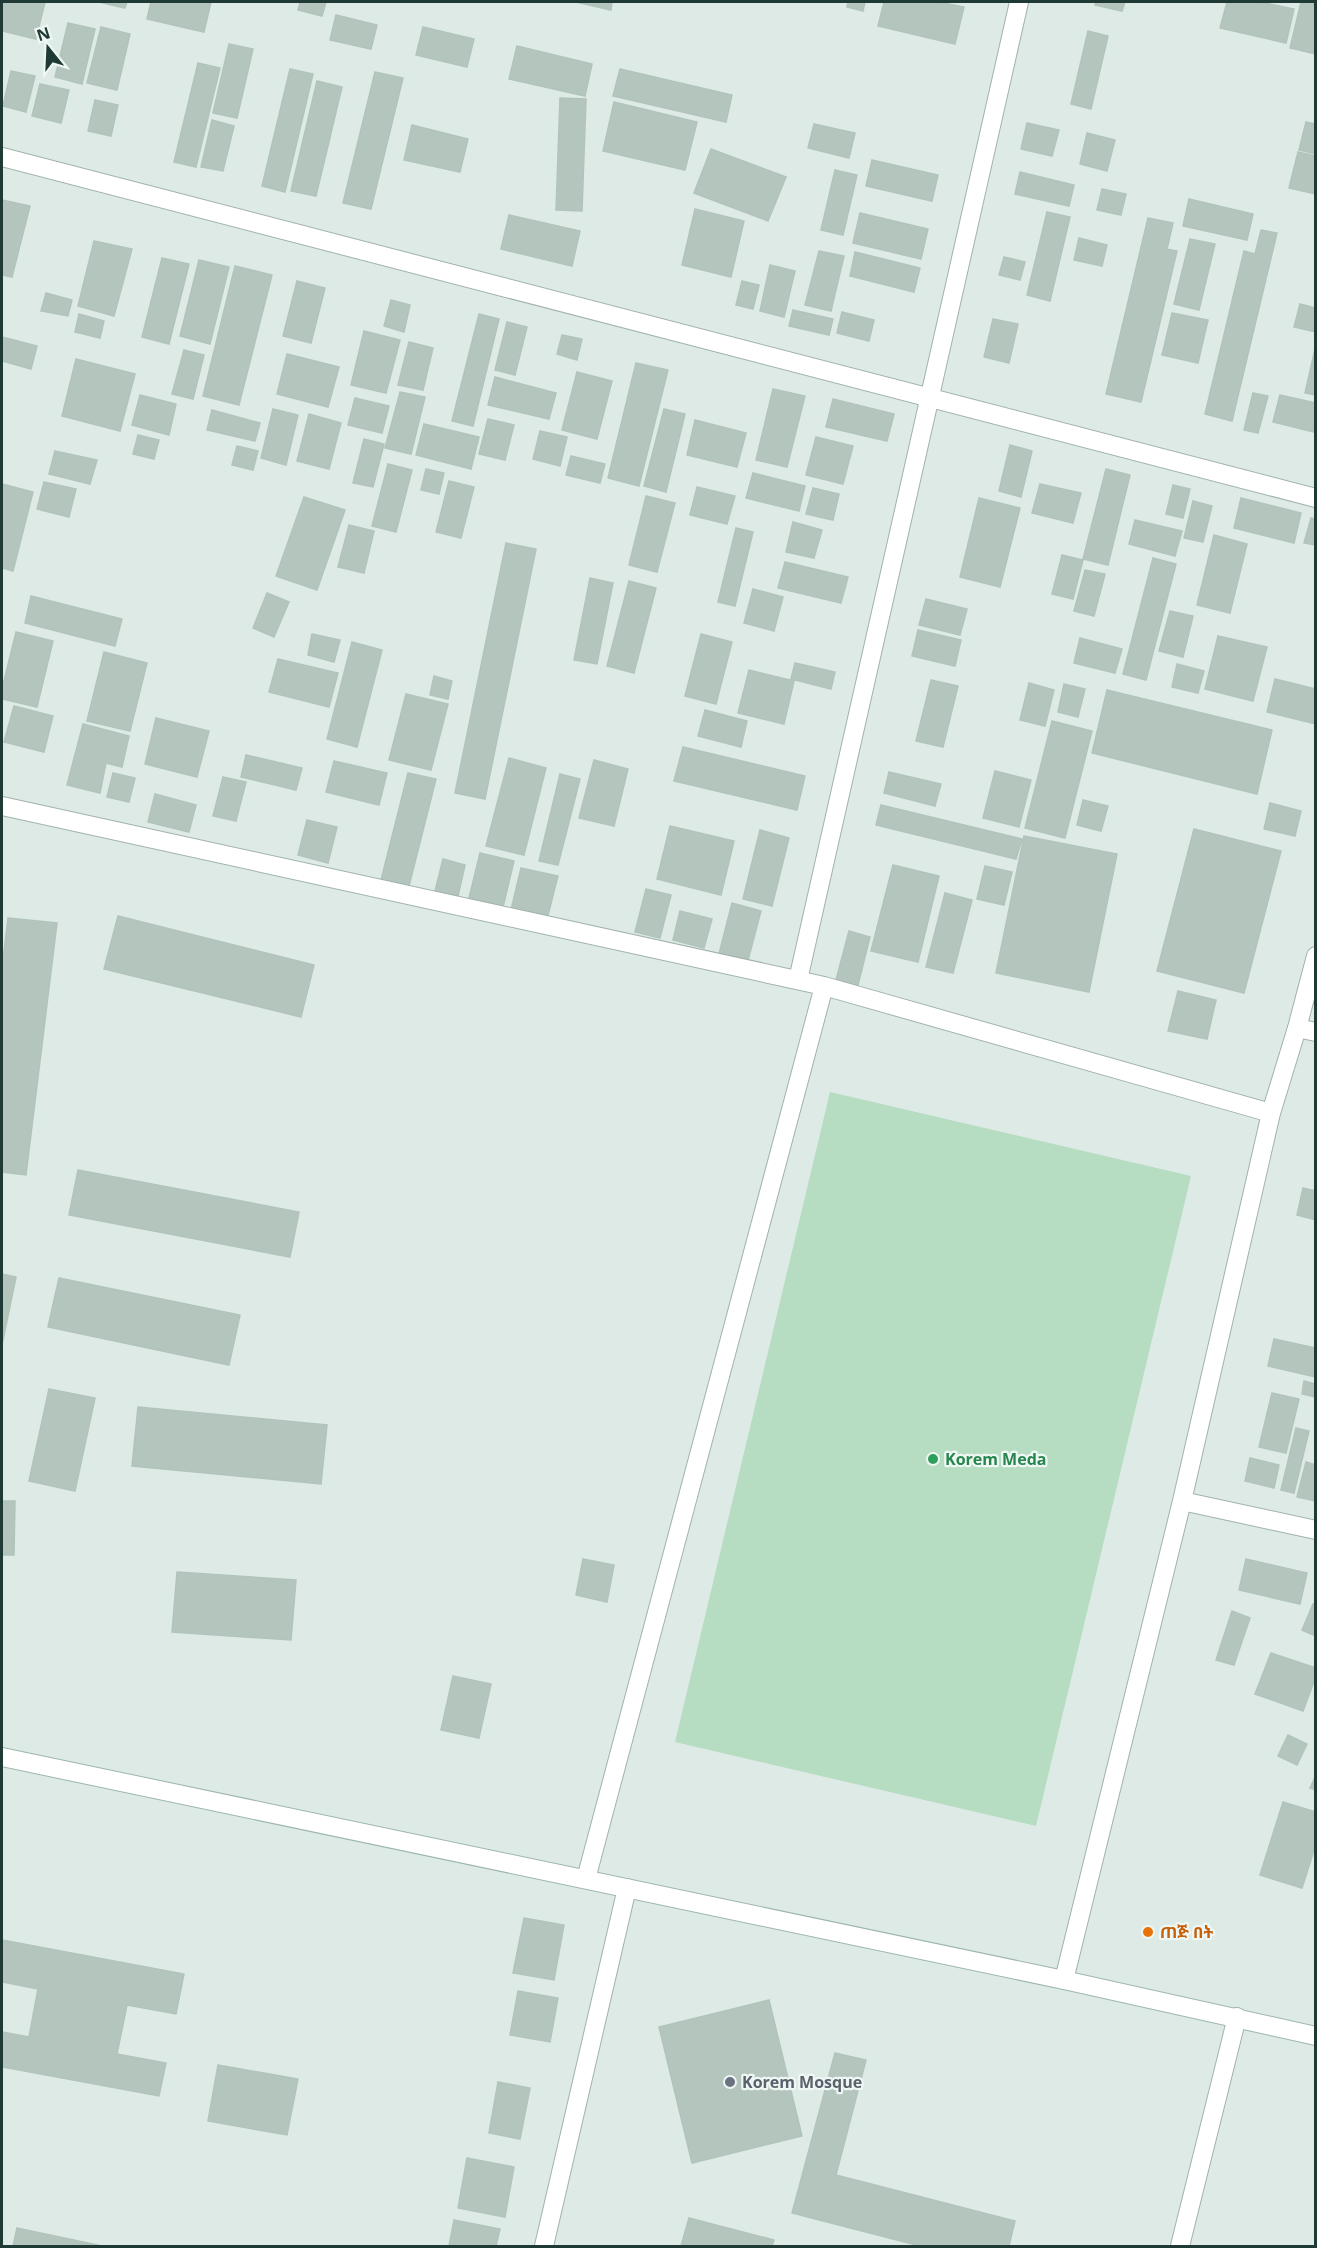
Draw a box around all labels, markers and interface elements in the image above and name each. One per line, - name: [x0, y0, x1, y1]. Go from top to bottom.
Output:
- north arrow: [18, 18, 78, 78]
- text: N: [34, 21, 53, 46]
- place label: Korem Meda: [945, 1448, 1046, 1470]
- marker: Korem Meda: [926, 1452, 940, 1466]
- place label: ጠጅ በት: [1160, 1921, 1213, 1943]
- marker: ጠጅ በት: [1141, 1925, 1155, 1939]
- place label: Korem Mosque: [742, 2071, 862, 2093]
- marker: Korem Mosque: [723, 2075, 737, 2089]

